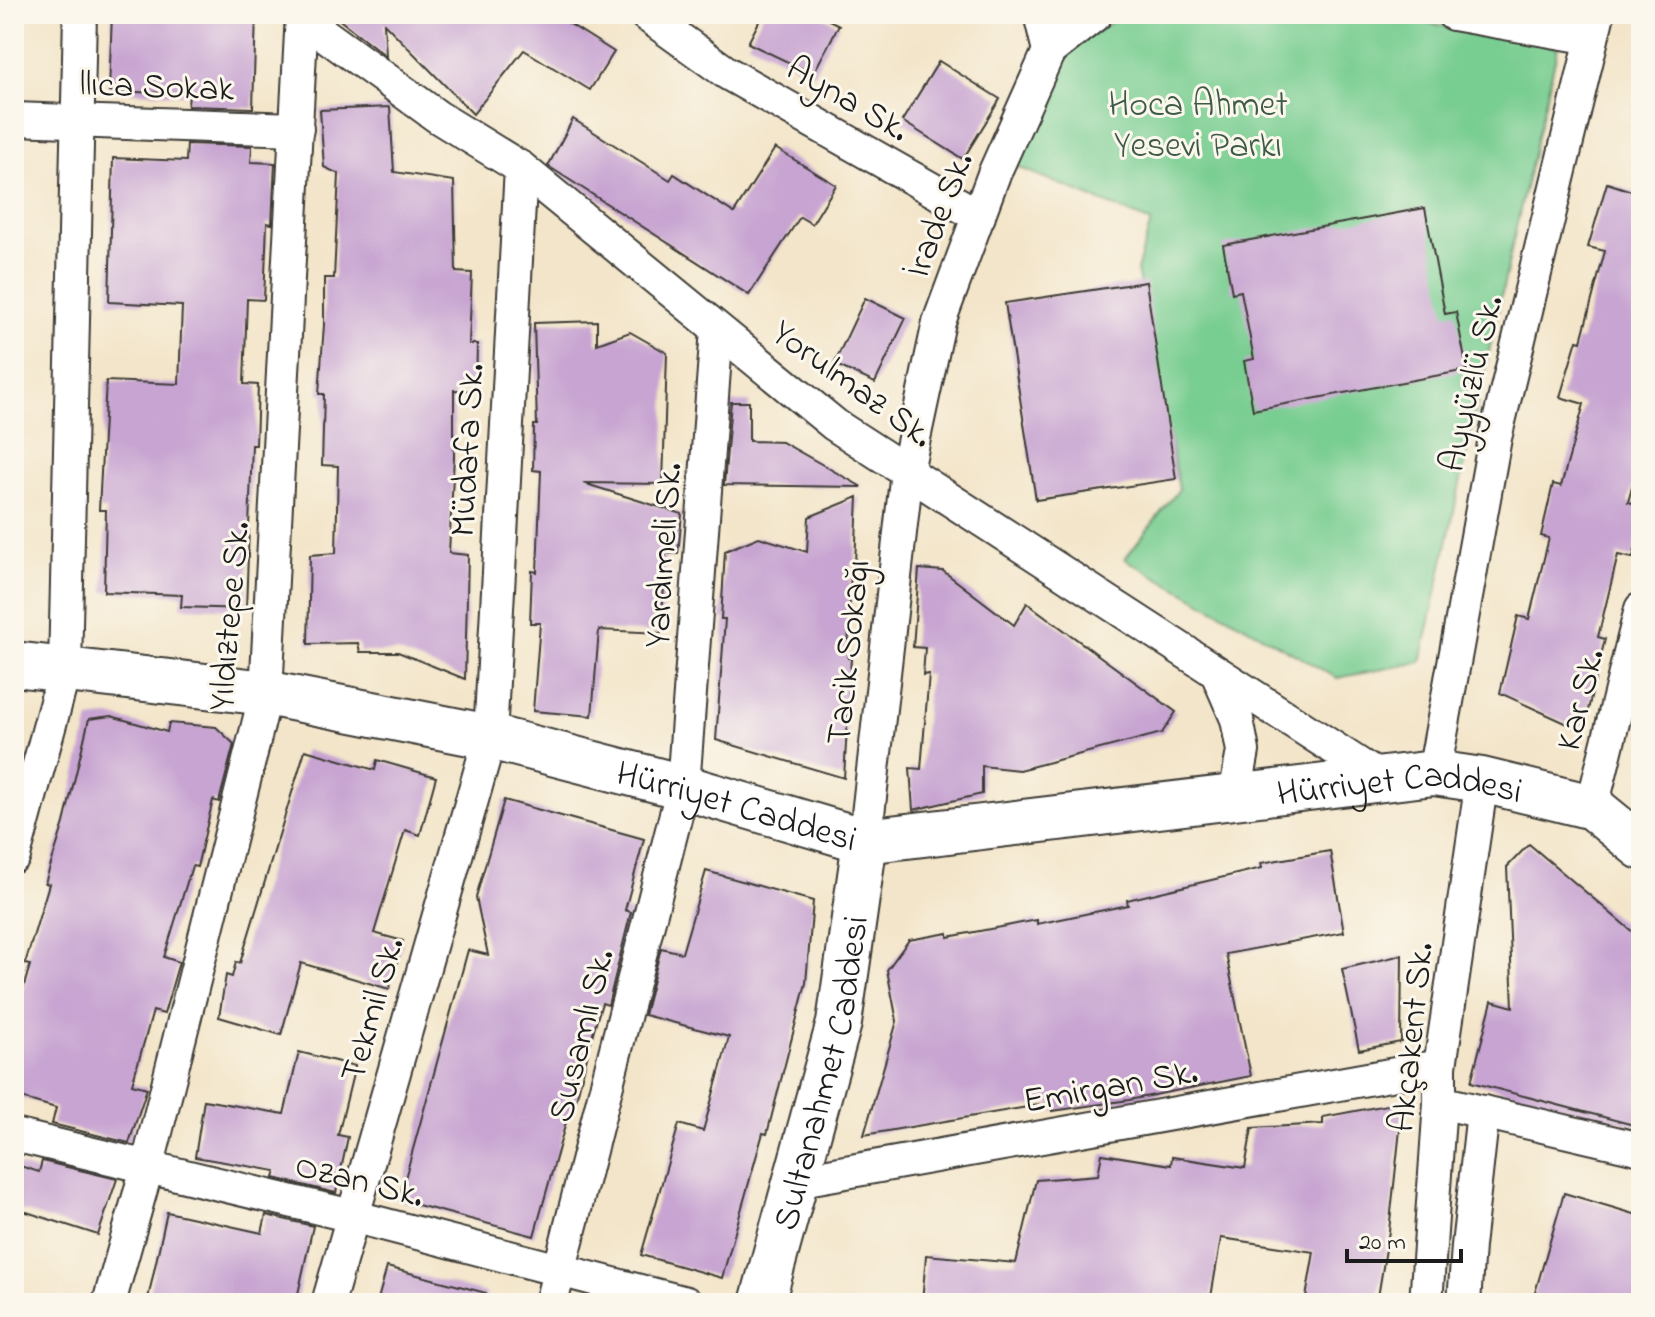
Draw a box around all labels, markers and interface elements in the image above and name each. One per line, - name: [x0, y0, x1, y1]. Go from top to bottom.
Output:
- street label: Ayna Sk.: [775, 44, 918, 157]
- street label: llıca Sokak: [79, 59, 235, 118]
- park label: Hoca Ahmet Yesevi Parkı: [1108, 80, 1288, 174]
- street label: İrade Sk.: [893, 145, 989, 286]
- street label: Ayyüzlü Sk.: [1427, 291, 1519, 477]
- street label: Yorulmaz Sk.: [759, 308, 944, 463]
- street label: Müdafa Sk.: [438, 362, 500, 538]
- street label: Yardımeli Sk.: [633, 461, 698, 650]
- street label: Yıldıztepe Sk.: [197, 519, 266, 713]
- street label: Tacik Sokağı: [814, 557, 887, 748]
- street label: Kar Sk.: [1544, 644, 1621, 757]
- street label: Hürriyet Caddesi: [610, 749, 863, 868]
- street label: Hürriyet Caddesi: [1274, 750, 1527, 823]
- street label: Sultanahmet Caddesi: [761, 913, 885, 1237]
- street label: Tekmil Sk.: [328, 932, 420, 1089]
- street label: Akçakent Sk.: [1377, 940, 1450, 1135]
- street label: Susamlı Sk.: [536, 944, 630, 1128]
- street label: Emirgan Sk.: [1020, 1047, 1202, 1130]
- street label: Ozan Sk.: [289, 1141, 429, 1224]
- scale bar: [1347, 1213, 1461, 1263]
- text: 20 m: [1359, 1226, 1406, 1261]

